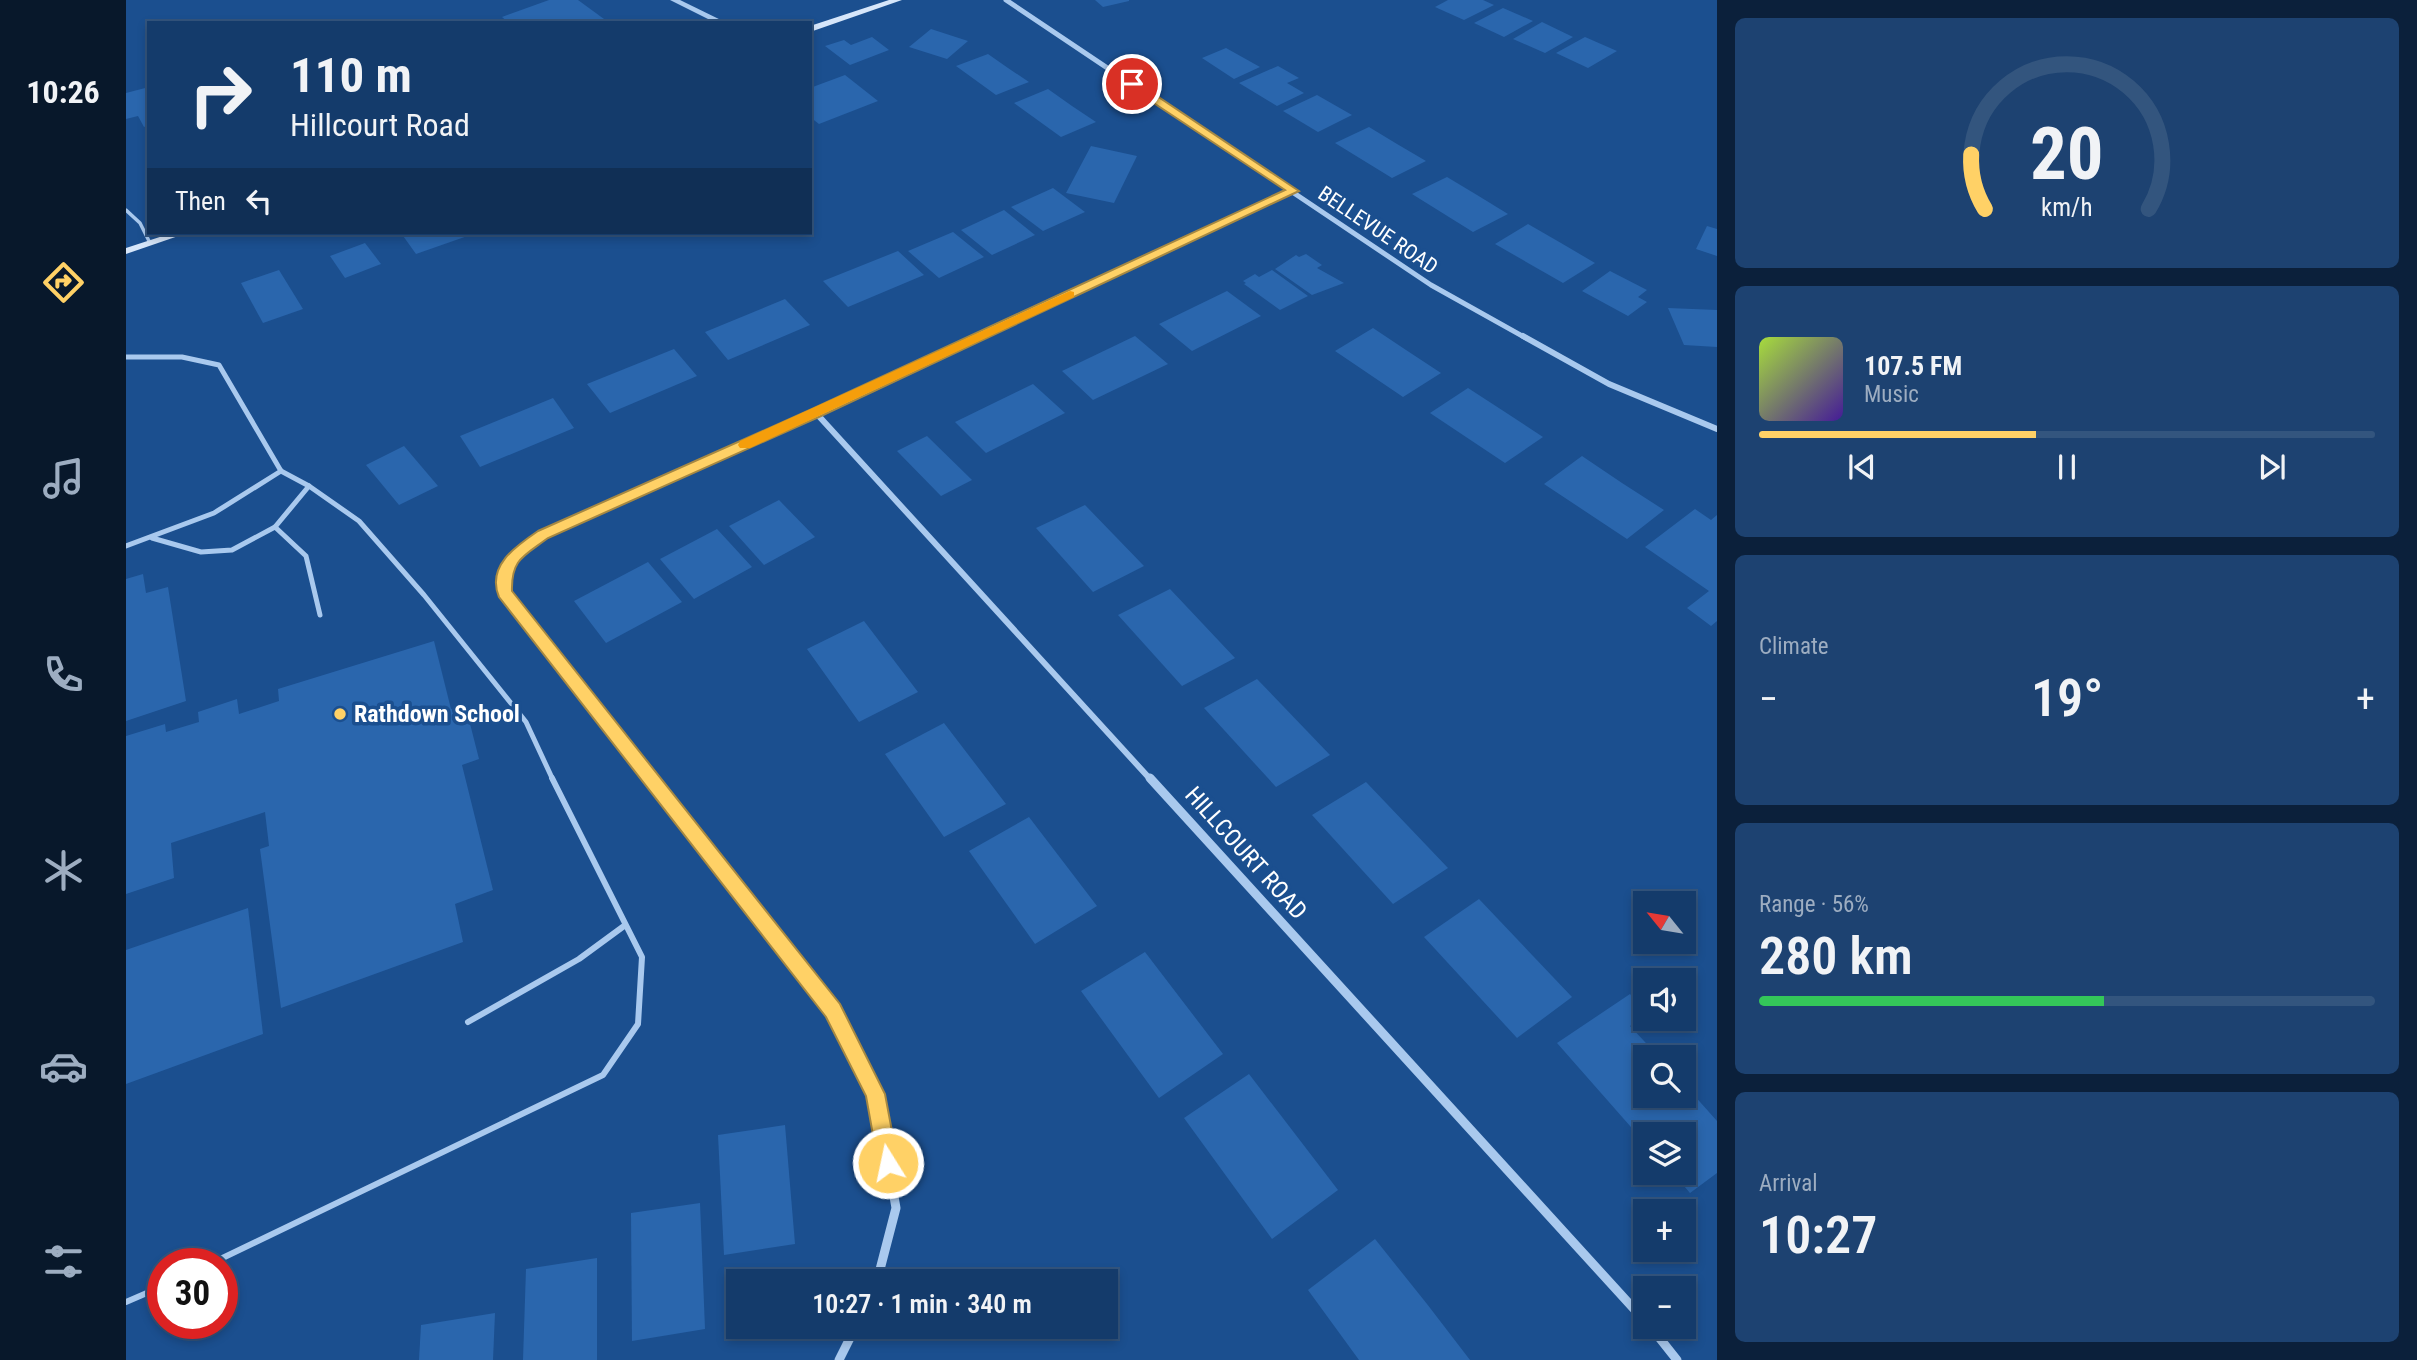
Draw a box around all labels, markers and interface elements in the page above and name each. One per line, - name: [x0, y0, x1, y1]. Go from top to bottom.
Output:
- text: 110 m: [290, 47, 412, 104]
- icon: right: [175, 49, 266, 140]
- pin: [1102, 54, 1162, 114]
- icon: arrive: [1113, 65, 1151, 103]
- text: 10:26: [26, 73, 100, 111]
- text: Hillcourt Road: [290, 106, 470, 144]
- text: 20: [2030, 112, 2104, 198]
- street label: BELLEVUE ROAD: [1314, 181, 1442, 279]
- icon: left: [240, 182, 278, 220]
- text: Then: [175, 186, 226, 216]
- text: km/h: [2041, 193, 2093, 222]
- icon: directions: [39, 258, 88, 307]
- text: 107.5 FM: [1864, 351, 1962, 381]
- text: Music: [1864, 381, 1919, 408]
- icon: previous: [1843, 448, 1881, 486]
- icon: pause: [2048, 448, 2086, 486]
- icon: next: [2253, 448, 2291, 486]
- icon: music: [39, 454, 88, 503]
- text: Climate: [1759, 633, 1829, 660]
- icon: phone: [39, 650, 88, 699]
- text: 19°: [2031, 668, 2103, 729]
- text: −: [1759, 677, 1778, 721]
- text: +: [2356, 677, 2375, 721]
- place label: Rathdown School: [354, 700, 520, 728]
- marker: Rathdown School: [332, 706, 348, 722]
- street label: HILLCOURT ROAD: [1179, 781, 1313, 925]
- icon: climate: [39, 846, 88, 895]
- north arrow: [1633, 891, 1696, 954]
- map controls: [1633, 891, 1696, 1339]
- text: Range · 56%: [1759, 891, 1869, 918]
- text: 280 km: [1759, 926, 1913, 987]
- button: sound: [1633, 968, 1696, 1031]
- icon: car: [39, 1042, 88, 1091]
- button: search: [1633, 1045, 1696, 1108]
- button: layers: [1633, 1122, 1696, 1185]
- position arrow: [851, 1126, 925, 1200]
- text: Arrival: [1759, 1170, 1818, 1197]
- button: +: [1633, 1199, 1696, 1262]
- text: 10:27: [1759, 1205, 1877, 1266]
- icon: filters: [39, 1237, 88, 1286]
- speed limit sign: 30: [147, 1248, 238, 1339]
- button: −: [1633, 1276, 1696, 1339]
- text: 10:27 · 1 min · 340 m: [812, 1289, 1032, 1319]

